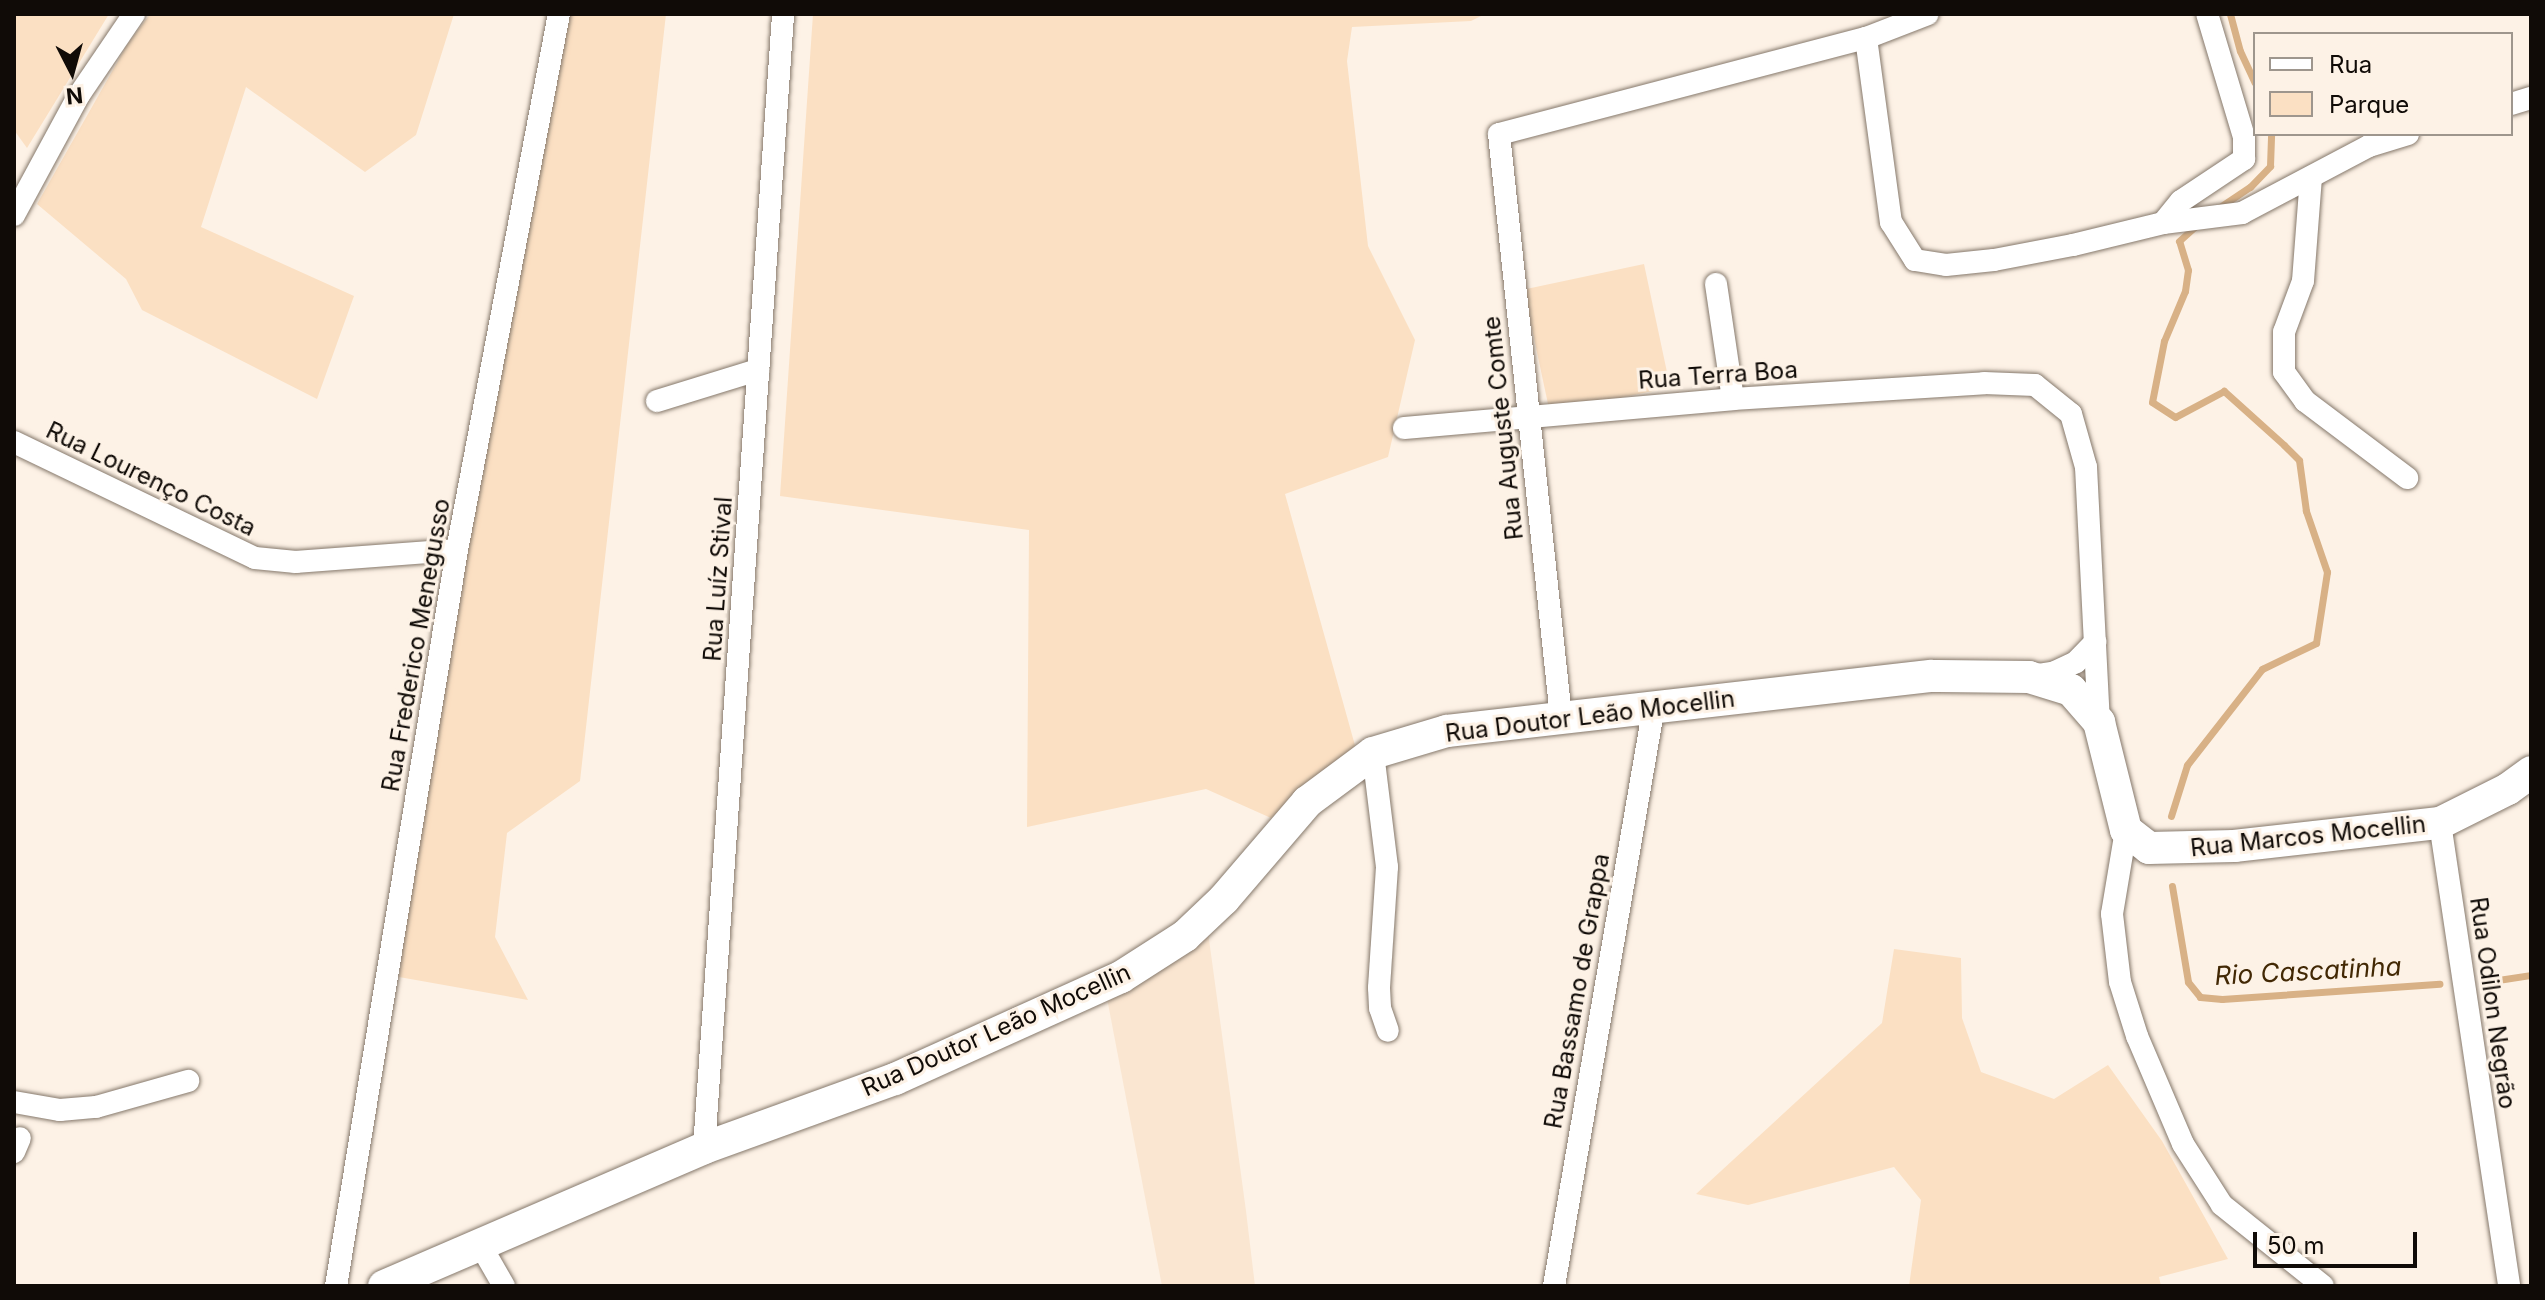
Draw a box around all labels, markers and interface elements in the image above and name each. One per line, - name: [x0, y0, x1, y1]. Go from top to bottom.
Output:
- north arrow: [32, 32, 112, 112]
- legend: [2253, 32, 2513, 136]
- text: Rua: [2329, 50, 2372, 79]
- text: N: [65, 82, 84, 110]
- text: Parque: [2329, 90, 2409, 119]
- street label: Rua Auguste Comte: [1477, 315, 1529, 541]
- street label: Rua Terra Boa: [1637, 355, 1799, 395]
- street label: Rua Lourenço Costa: [41, 416, 261, 542]
- street label: Rua Frederico Menegusso: [376, 496, 456, 794]
- street label: Rua Luíz Stival: [698, 496, 738, 662]
- street label: Rua Doutor Leão Mocellin: [1444, 684, 1736, 748]
- street label: Rua Marcos Mocellin: [2189, 809, 2427, 863]
- street label: Rua Bassamo de Grappa: [1539, 851, 1615, 1131]
- street label: Rua Odilon Negrão: [2464, 895, 2522, 1111]
- water label: Rio Cascatinha: [2214, 951, 2402, 991]
- street label: Rua Doutor Leão Mocellin: [857, 958, 1135, 1102]
- scale bar: [2257, 1216, 2421, 1266]
- text: 50 m: [2267, 1231, 2325, 1260]

